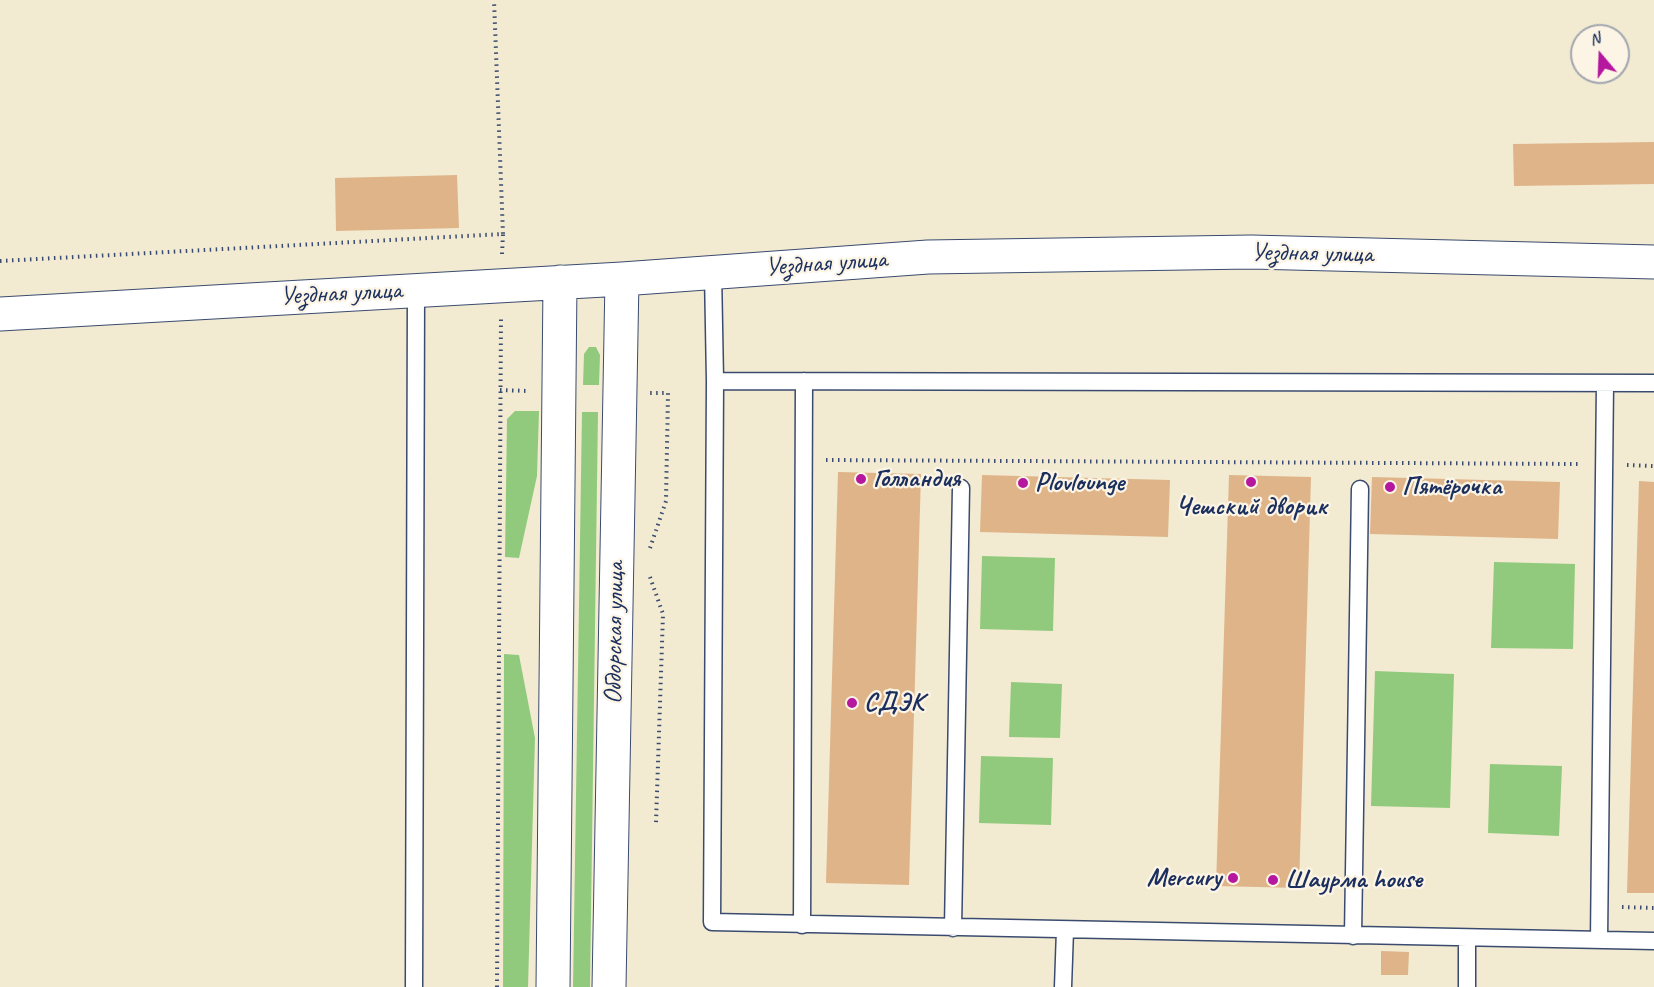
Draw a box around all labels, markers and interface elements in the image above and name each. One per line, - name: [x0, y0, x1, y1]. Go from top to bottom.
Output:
- north arrow: [1570, 24, 1630, 84]
- text: N: [1587, 28, 1603, 50]
- street label: Уездная улица: [1251, 237, 1373, 271]
- street label: Уездная улица: [764, 244, 888, 284]
- street label: Уездная улица: [279, 275, 403, 313]
- place label: Голландия: [873, 463, 960, 495]
- place label: Plovlounge: [1035, 467, 1124, 499]
- place label: Пятёрочка: [1402, 471, 1502, 503]
- marker: Голландия: [854, 472, 868, 486]
- marker: Чешский дворик: [1244, 475, 1258, 489]
- marker: Plovlounge: [1016, 476, 1030, 490]
- marker: Пятёрочка: [1383, 480, 1397, 494]
- place label: Чешский дворик: [1175, 491, 1327, 523]
- street label: Обдорская улица: [598, 561, 632, 705]
- place label: СДЭК: [864, 687, 924, 719]
- marker: СДЭК: [845, 696, 859, 710]
- place label: Mercury: [1147, 862, 1221, 894]
- place label: Шаурма house: [1285, 864, 1422, 896]
- marker: Mercury: [1226, 871, 1240, 885]
- marker: Шаурма house: [1266, 873, 1280, 887]

